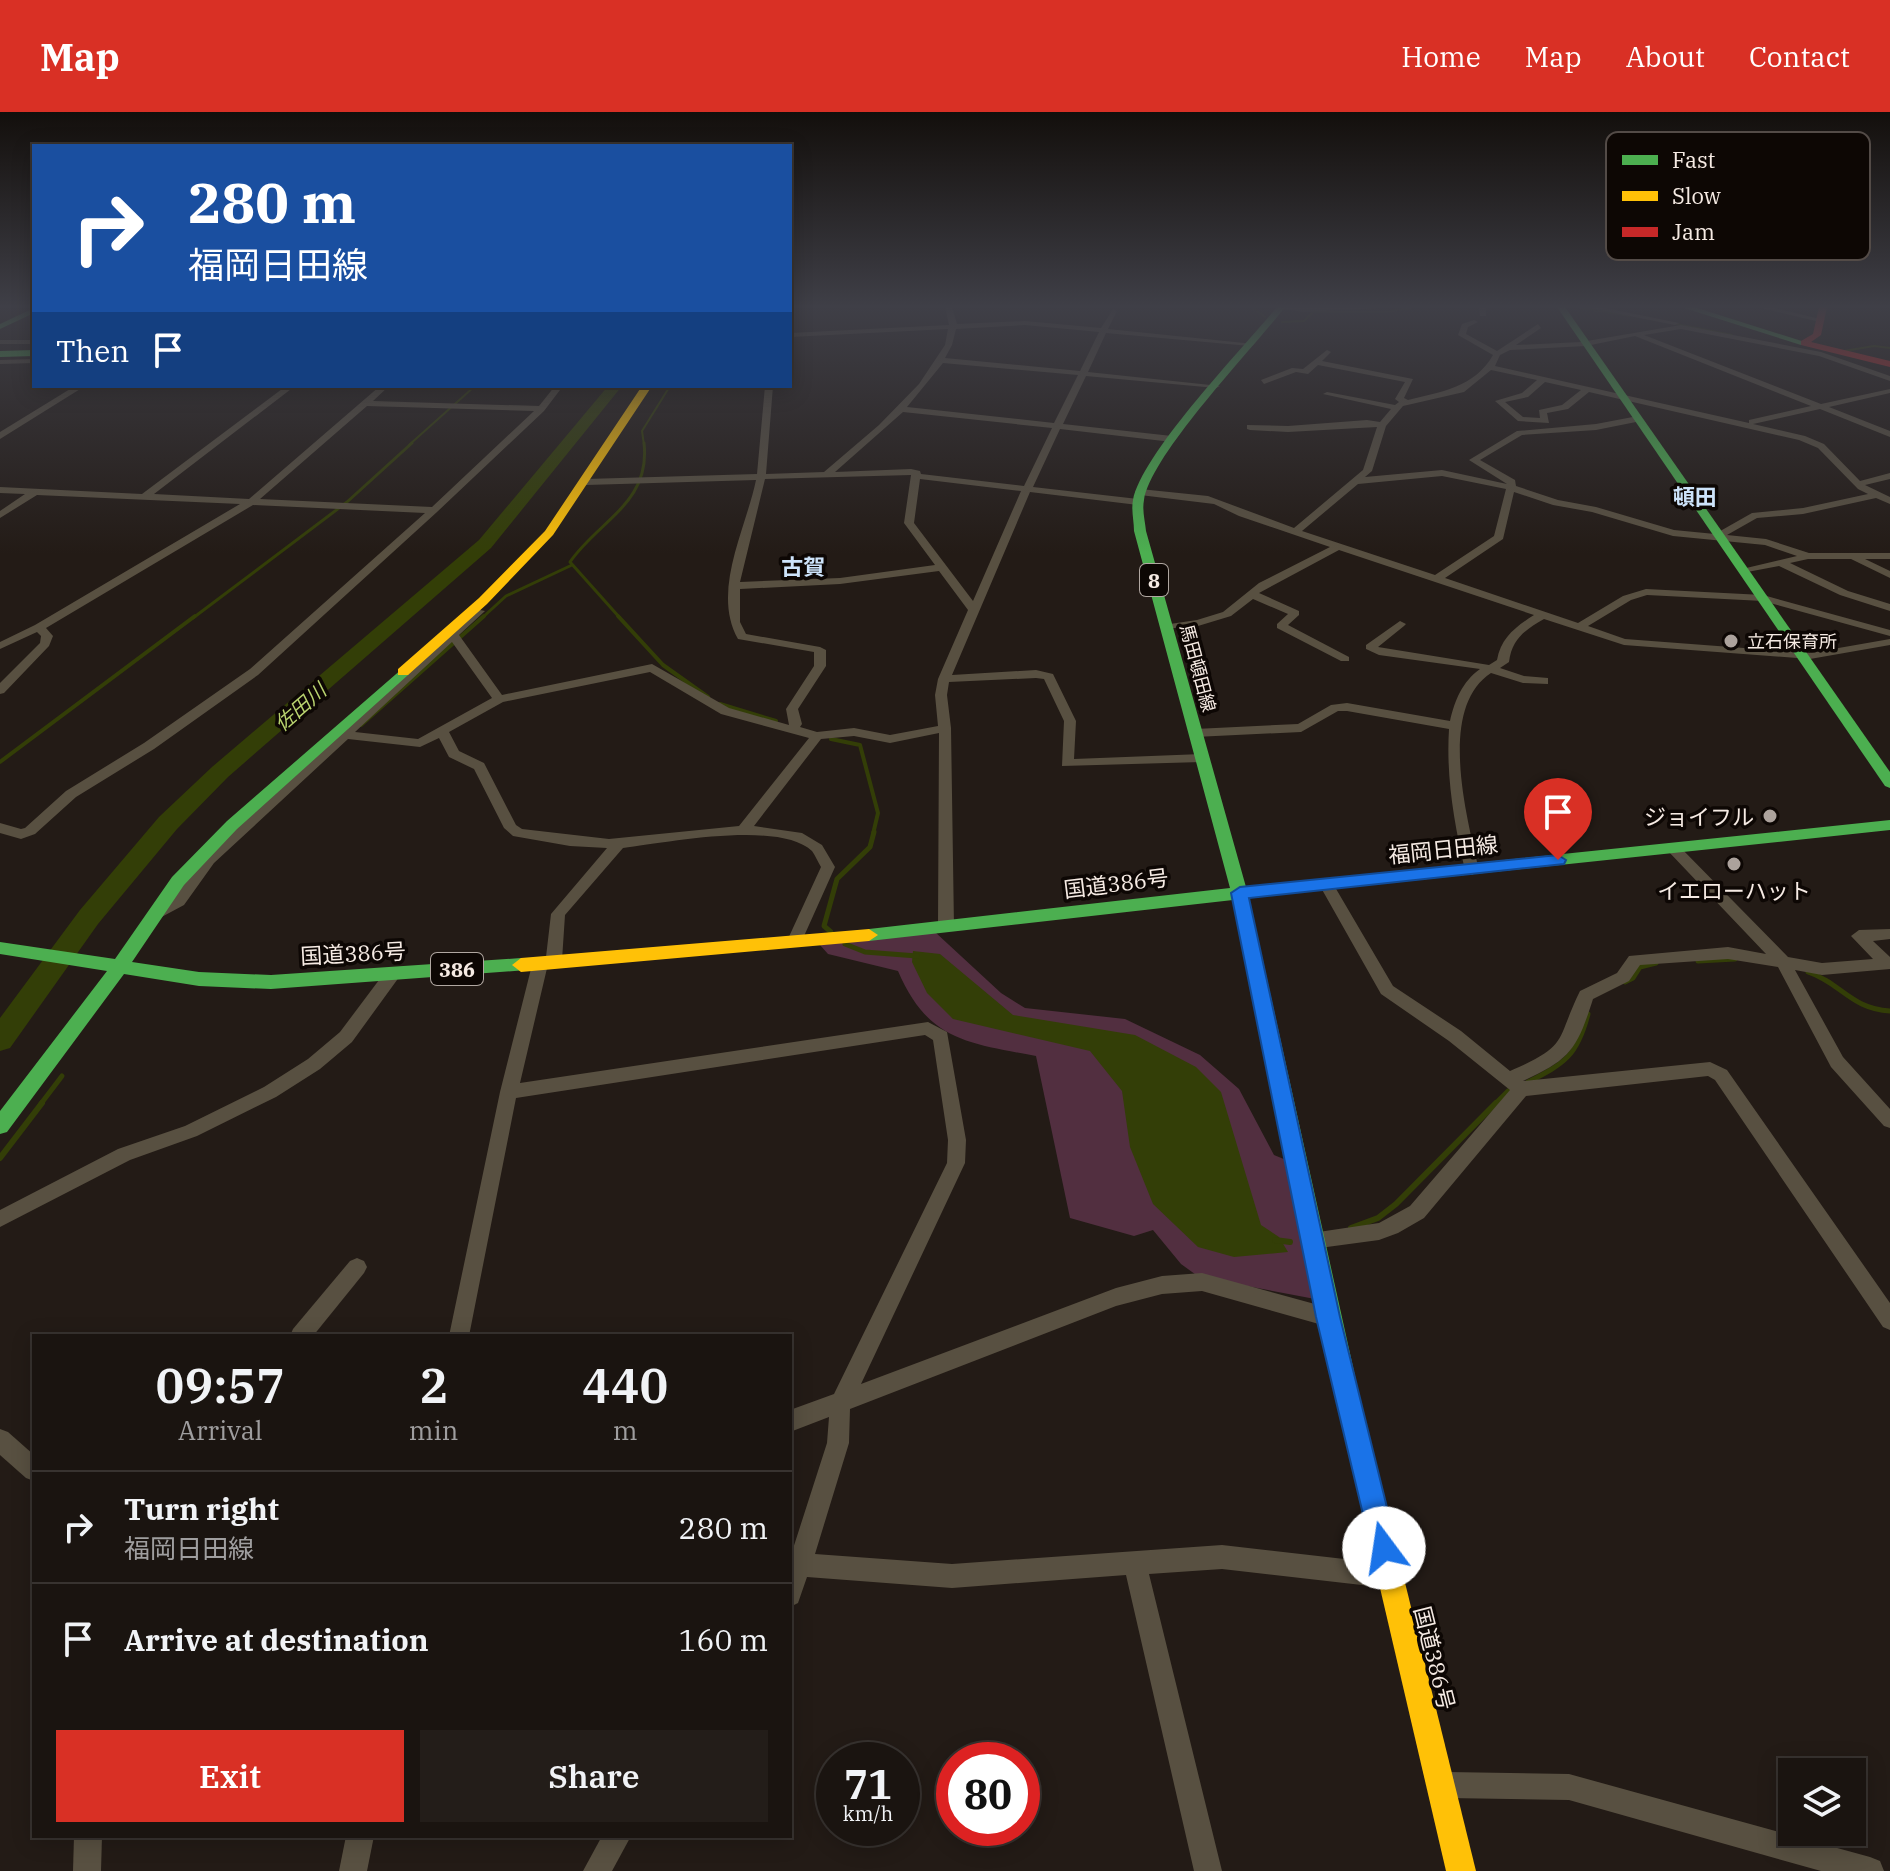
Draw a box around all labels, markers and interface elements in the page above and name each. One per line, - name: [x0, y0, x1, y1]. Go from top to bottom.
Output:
- text: Map: [40, 32, 120, 81]
- text: Home: [1401, 38, 1481, 75]
- text: Map: [1525, 38, 1582, 75]
- text: About: [1626, 38, 1705, 75]
- text: Contact: [1749, 38, 1850, 75]
- legend: [1606, 132, 1870, 260]
- text: Fast: [1672, 145, 1715, 174]
- text: 280 m: [188, 166, 356, 238]
- icon: right: [56, 176, 160, 280]
- text: Slow: [1672, 181, 1721, 210]
- text: Jam: [1672, 217, 1715, 246]
- text: 福岡日田線: [188, 241, 368, 288]
- icon: arrive: [146, 328, 190, 372]
- text: Then: [56, 331, 130, 370]
- district label: 頓田: [1673, 482, 1717, 511]
- district label: 古賀: [781, 552, 825, 581]
- road number: 8: [1140, 564, 1168, 596]
- street label: 馬田頓田線: [1175, 622, 1221, 714]
- place label: 立石保育所: [1747, 630, 1837, 653]
- marker: 立石保育所: [1722, 632, 1740, 650]
- water label: 佐田川: [269, 676, 333, 737]
- pin: [1524, 778, 1592, 860]
- icon: arrive: [1536, 790, 1580, 834]
- place label: ジョイフル: [1644, 802, 1754, 831]
- marker: ジョイフル: [1761, 807, 1779, 825]
- street label: 福岡日田線: [1387, 829, 1499, 869]
- marker: イエローハット: [1725, 855, 1743, 873]
- street label: 国道386号: [1062, 862, 1170, 904]
- place label: イエローハット: [1657, 876, 1811, 905]
- street label: 国道386号: [300, 936, 406, 970]
- road number: 386: [431, 953, 483, 985]
- text: 09:57: [156, 1354, 285, 1416]
- text: 2: [419, 1354, 448, 1416]
- text: 440: [582, 1354, 668, 1416]
- text: Arrival: [178, 1413, 263, 1447]
- text: min: [409, 1413, 458, 1447]
- text: m: [613, 1413, 638, 1447]
- text: Turn right: [124, 1489, 279, 1528]
- icon: right: [56, 1505, 100, 1549]
- position arrow: [1342, 1506, 1426, 1590]
- text: 280 m: [678, 1508, 768, 1547]
- text: 福岡日田線: [124, 1531, 254, 1565]
- street label: 国道386号: [1408, 1603, 1462, 1713]
- icon: arrive: [56, 1617, 100, 1661]
- text: Arrive at destination: [124, 1620, 429, 1659]
- text: 160 m: [678, 1620, 768, 1659]
- button: Exit: [56, 1730, 404, 1822]
- button: Share: [420, 1730, 768, 1822]
- speed limit sign: 80: [936, 1742, 1040, 1846]
- text: 71: [844, 1758, 892, 1810]
- map controls: [1778, 1758, 1866, 1846]
- button: layers: [1778, 1758, 1866, 1846]
- text: km/h: [843, 1800, 893, 1827]

